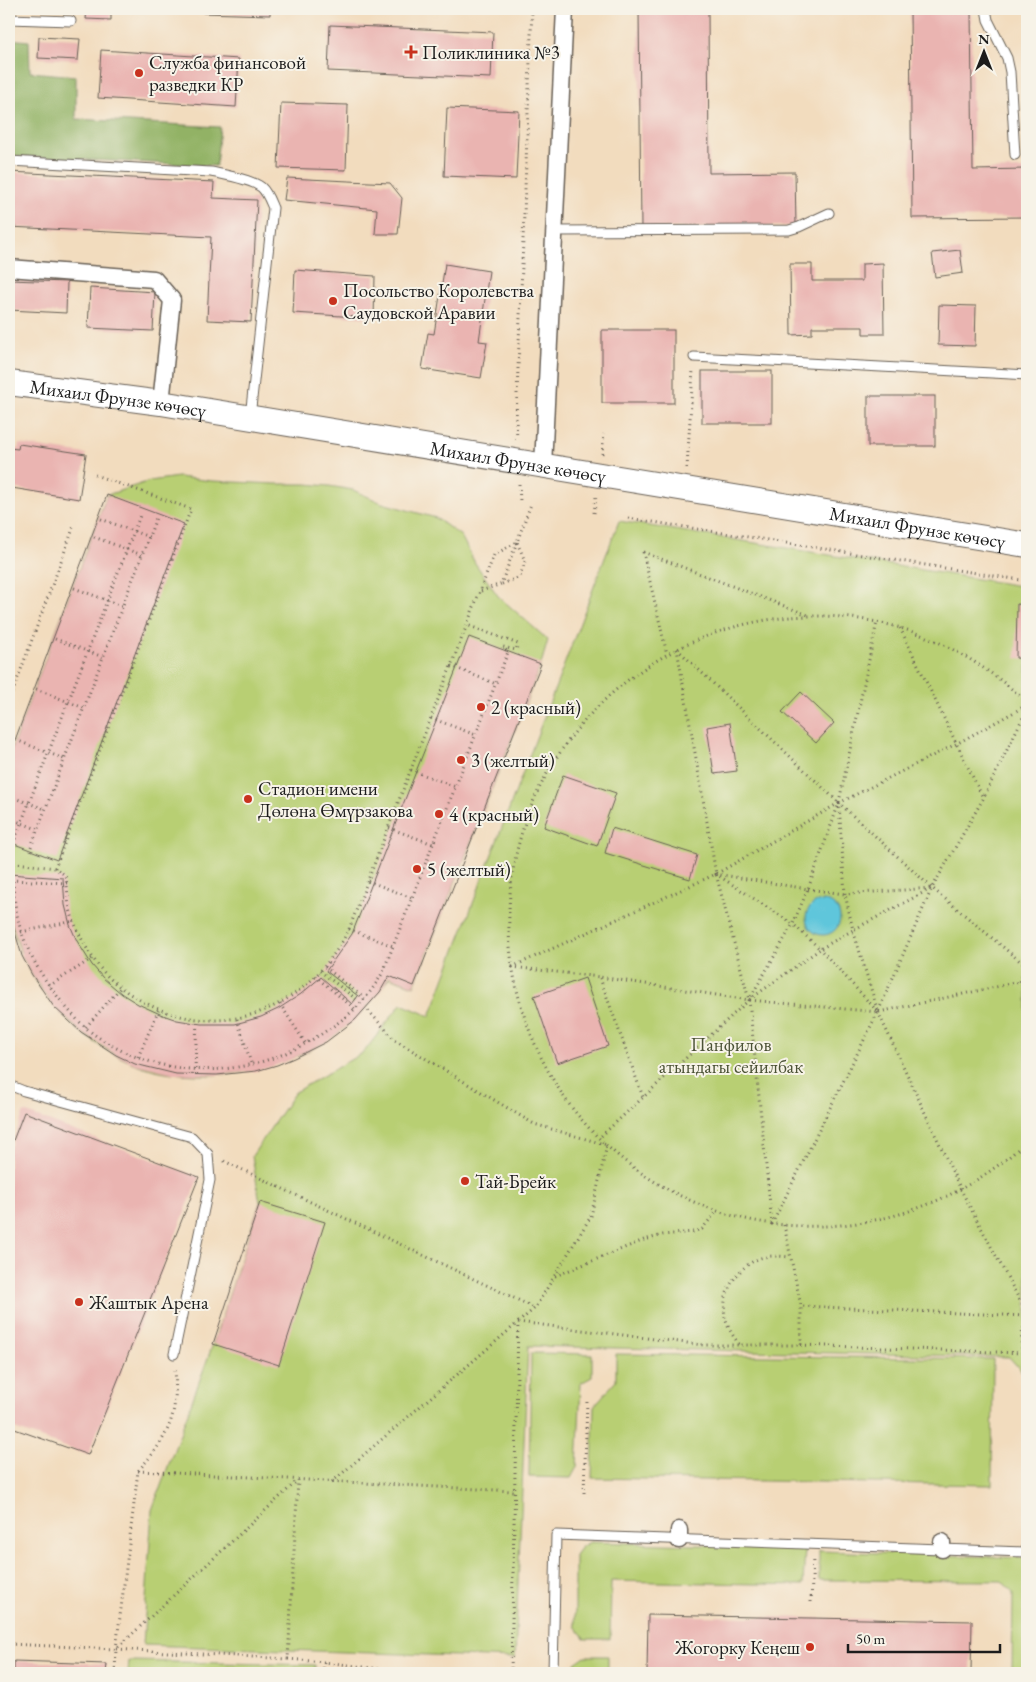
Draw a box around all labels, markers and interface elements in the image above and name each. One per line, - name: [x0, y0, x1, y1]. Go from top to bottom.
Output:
- north arrow: [958, 28, 1008, 78]
- text: N: [978, 30, 990, 48]
- place label: Поликлиника №3: [422, 40, 560, 65]
- marker: Поликлиника №3: [404, 45, 418, 59]
- place label: Служба финансовой разведки КР: [149, 50, 306, 97]
- marker: Служба финансовой разведки КР: [133, 67, 145, 79]
- place label: Посольство Королевства Саудовской Аравии: [343, 278, 535, 325]
- marker: Посольство Королевства Саудовской Аравии: [327, 295, 339, 307]
- street label: Михаил Фрунзе көчөсү: [28, 374, 209, 423]
- street label: Михаил Фрунзе көчөсү: [428, 435, 608, 489]
- street label: Михаил Фрунзе көчөсү: [828, 501, 1008, 554]
- place label: 2 (красный): [491, 695, 581, 720]
- marker: 2 (красный): [475, 701, 487, 713]
- place label: 3 (желтый): [471, 748, 555, 773]
- marker: 3 (желтый): [455, 754, 467, 766]
- place label: Стадион имени Дөлөна Өмүрзакова: [258, 776, 413, 823]
- marker: Стадион имени Дөлөна Өмүрзакова: [242, 793, 254, 805]
- place label: 4 (красный): [449, 802, 539, 827]
- marker: 4 (красный): [433, 808, 445, 820]
- place label: 5 (желтый): [427, 857, 511, 882]
- marker: 5 (желтый): [411, 863, 423, 875]
- park label: Панфилов атындагы сейилбак: [659, 1032, 803, 1079]
- place label: Тай-Брейк: [475, 1169, 556, 1194]
- marker: Тай-Брейк: [459, 1175, 471, 1187]
- place label: Жаштык Арена: [88, 1290, 209, 1315]
- marker: Жаштык Арена: [73, 1296, 85, 1308]
- scale bar: [848, 1622, 1001, 1654]
- text: 50 m: [856, 1629, 885, 1648]
- place label: Жогорку Кеңеш: [674, 1635, 800, 1660]
- marker: Жогорку Кеңеш: [804, 1641, 816, 1653]

